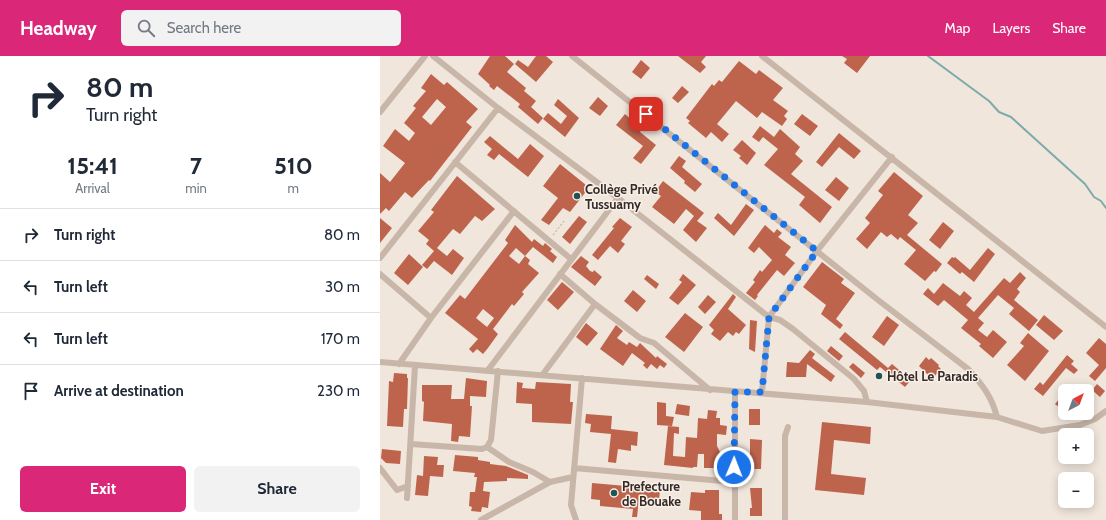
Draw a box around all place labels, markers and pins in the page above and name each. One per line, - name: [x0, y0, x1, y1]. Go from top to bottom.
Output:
- pin: [629, 97, 663, 131]
- place label: Collège Privé Tussuamy: [585, 181, 658, 212]
- marker: Collège Privé Tussuamy: [572, 191, 582, 201]
- place label: Hôtel Le Paradis: [887, 368, 978, 384]
- marker: Hôtel Le Paradis: [874, 371, 884, 381]
- place label: Prefecture de Bouake: [622, 478, 681, 509]
- marker: Prefecture de Bouake: [609, 488, 619, 498]

